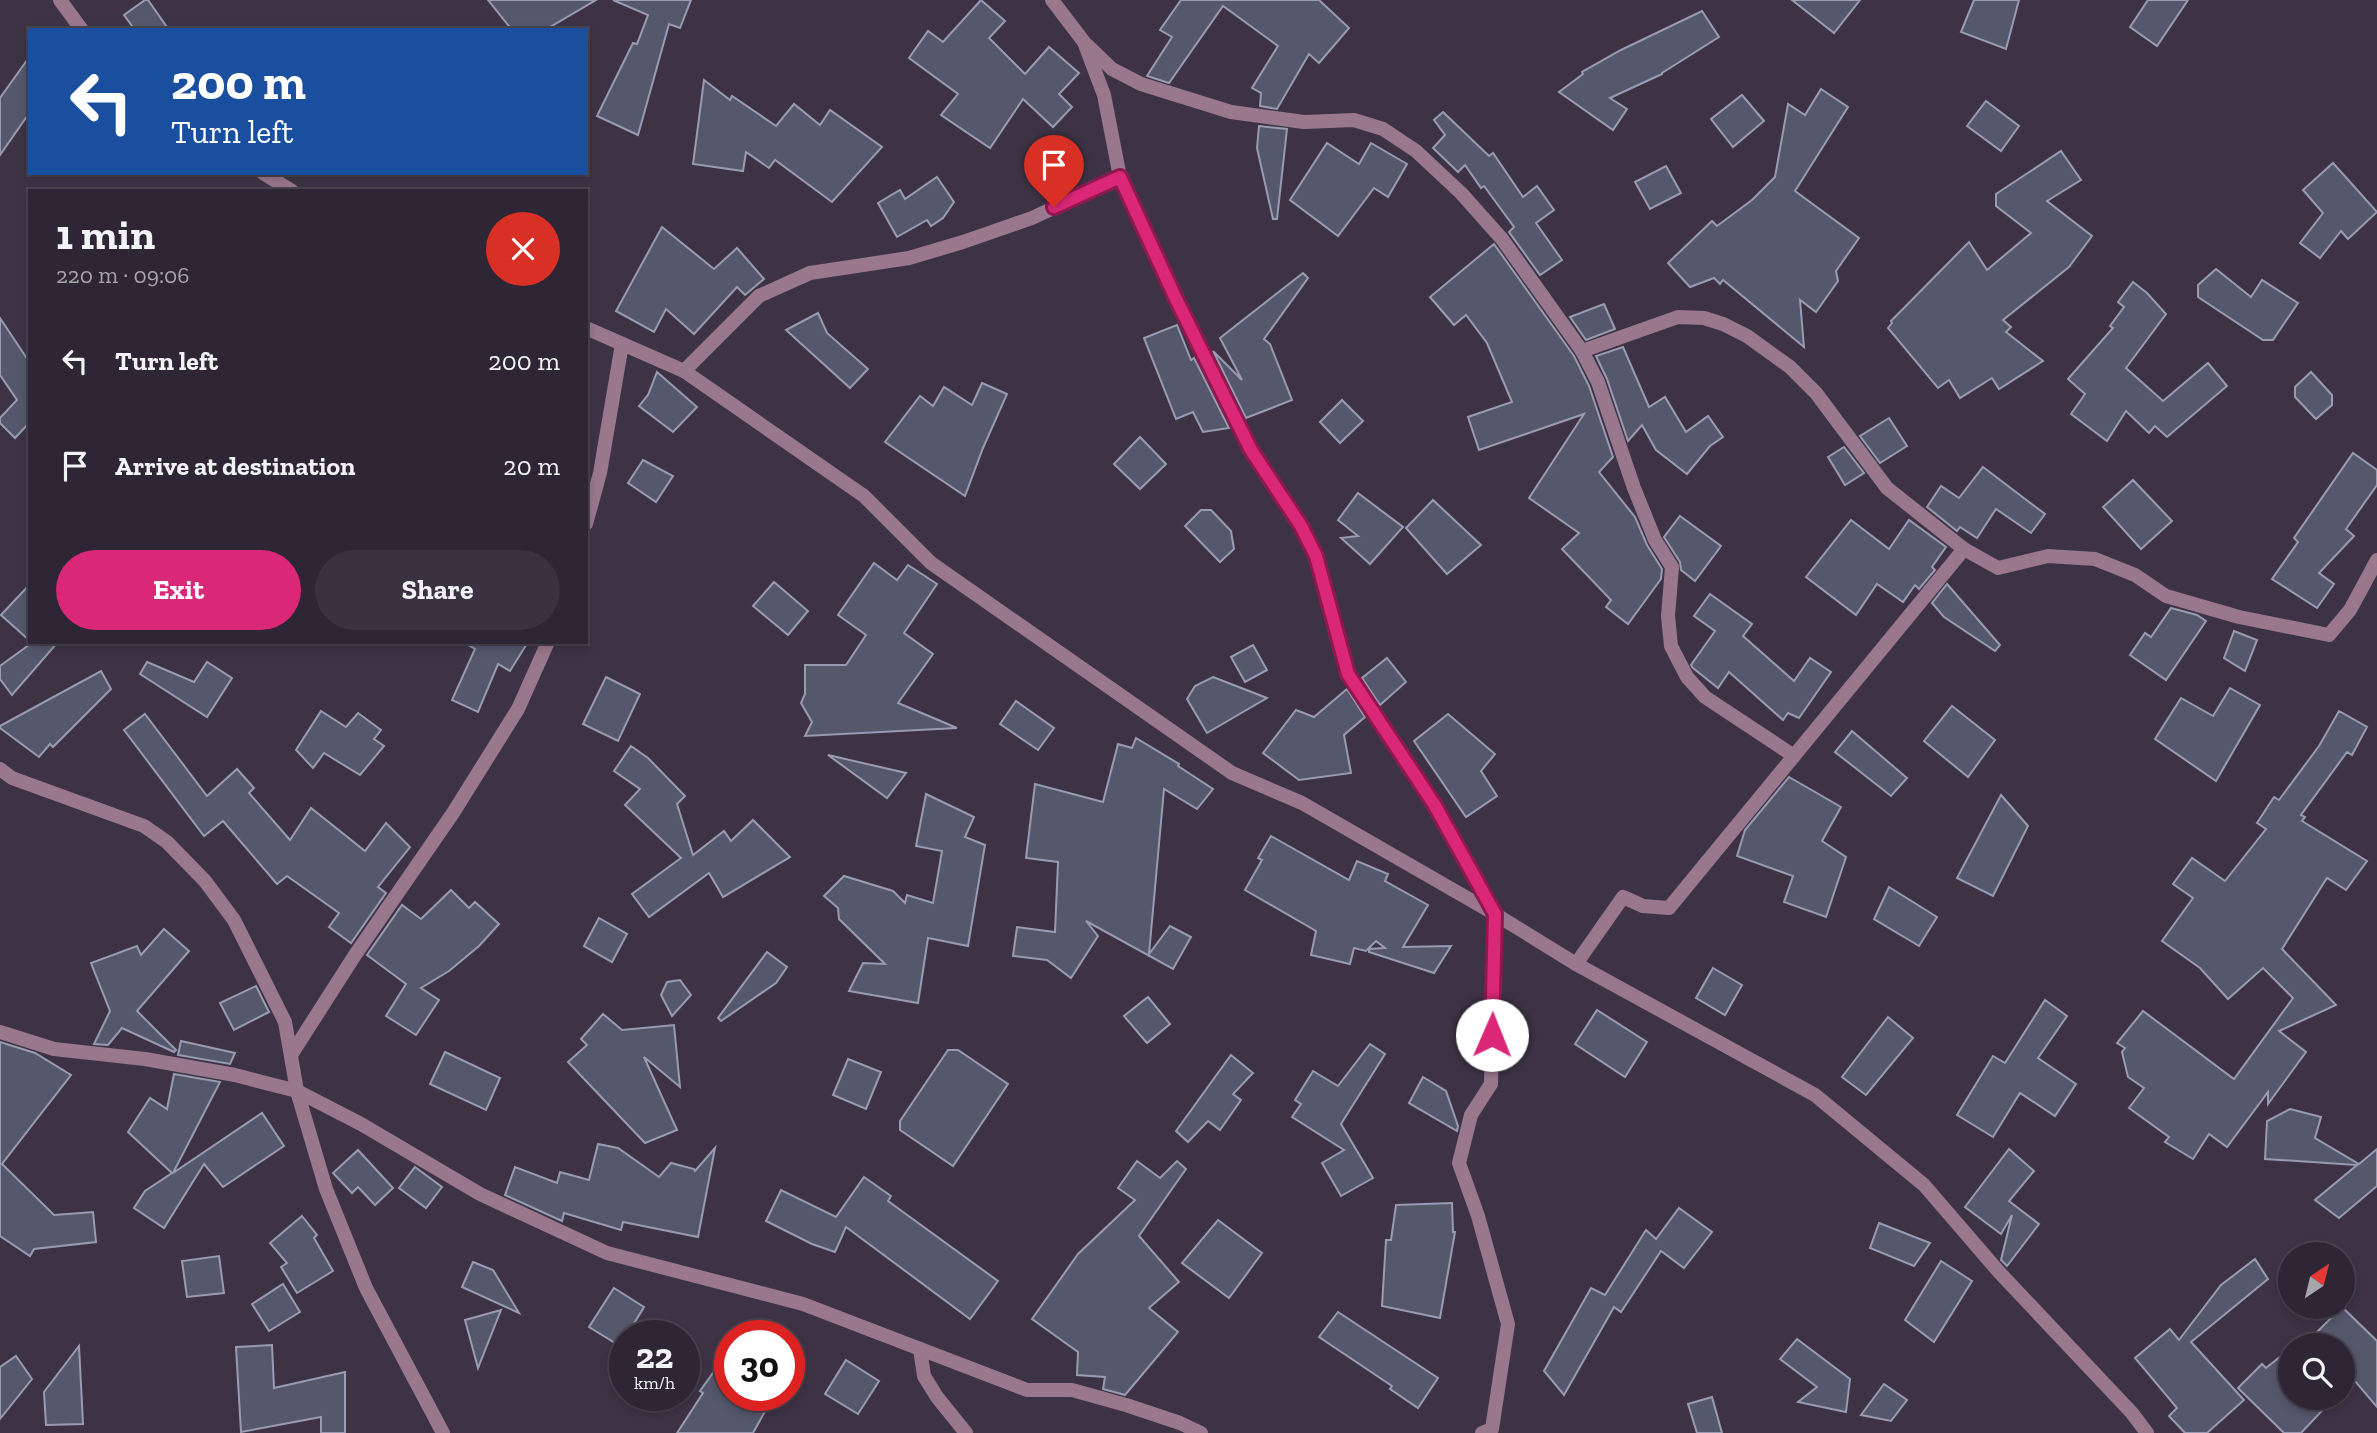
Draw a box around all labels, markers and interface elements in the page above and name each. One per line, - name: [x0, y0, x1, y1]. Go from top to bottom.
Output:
- text: 200 m: [171, 53, 306, 112]
- icon: left: [56, 56, 147, 147]
- text: Turn left: [171, 113, 293, 151]
- pin: [1024, 135, 1084, 207]
- icon: arrive: [1035, 146, 1073, 184]
- text: 1 min: [56, 209, 155, 260]
- button: close: [486, 212, 560, 286]
- text: 220 m · 09:06: [56, 261, 190, 289]
- icon: left: [56, 342, 94, 380]
- text: Turn left: [115, 345, 218, 377]
- text: 200 m: [488, 345, 560, 377]
- icon: arrive: [56, 447, 94, 485]
- text: Arrive at destination: [115, 450, 355, 482]
- text: 20 m: [503, 450, 560, 482]
- button: Exit: [56, 550, 301, 630]
- button: Share: [315, 550, 560, 630]
- position arrow: [1455, 998, 1529, 1072]
- north arrow: [2278, 1242, 2356, 1320]
- map controls: [2278, 1242, 2355, 1410]
- speed limit sign: 30: [714, 1320, 805, 1411]
- button: search: [2278, 1333, 2355, 1410]
- text: 22: [636, 1335, 673, 1377]
- text: km/h: [634, 1372, 675, 1394]

